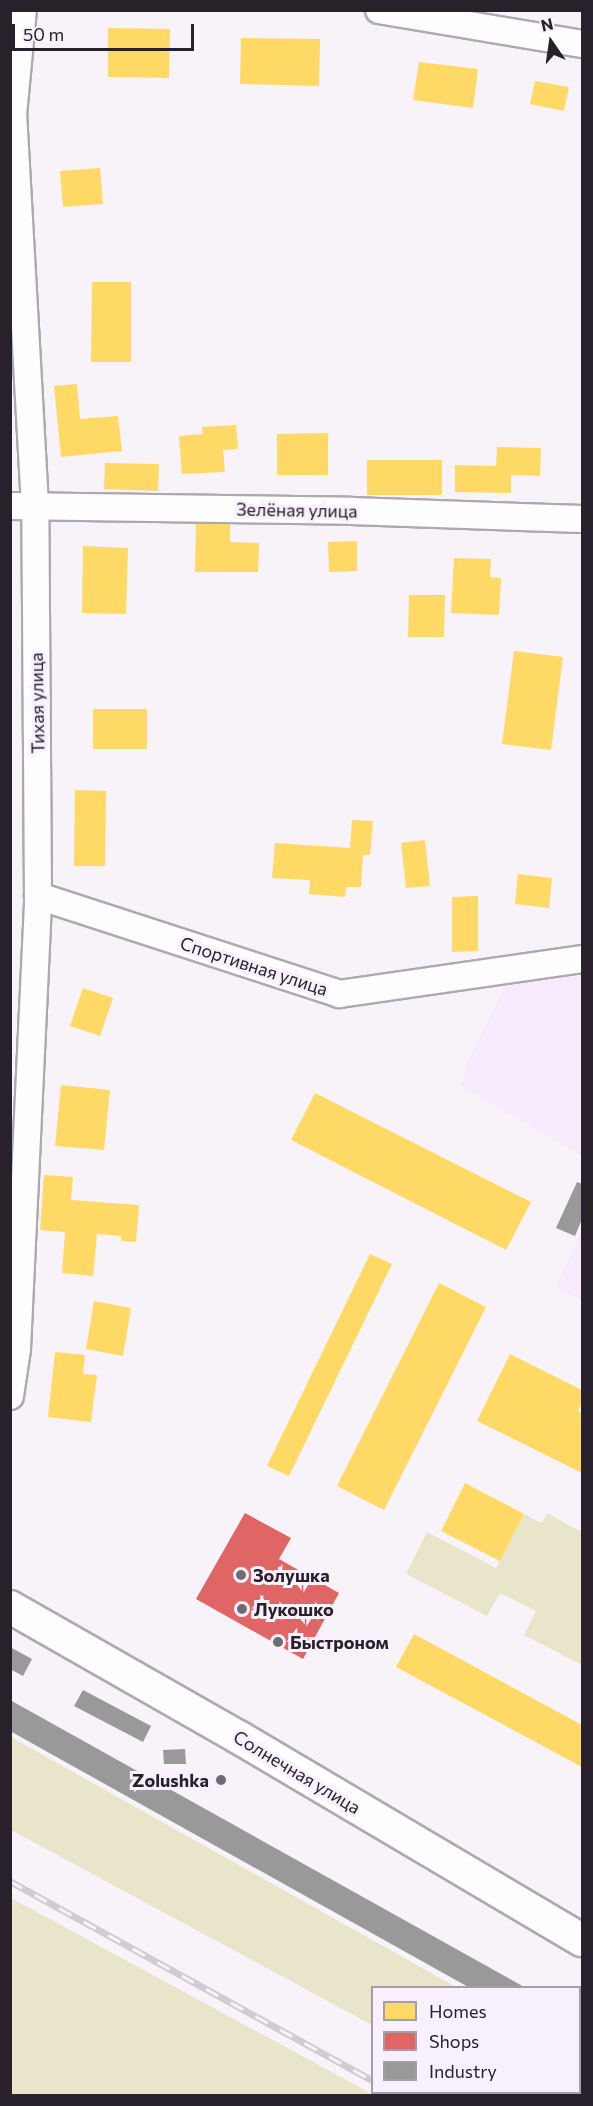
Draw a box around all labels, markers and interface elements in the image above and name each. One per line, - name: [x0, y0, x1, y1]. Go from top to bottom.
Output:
- scale bar: [15, 12, 196, 50]
- north arrow: [521, 12, 581, 72]
- text: N: [539, 13, 555, 35]
- text: 50 m: [23, 23, 64, 45]
- street label: Зелёная улица: [236, 498, 358, 522]
- street label: Тихая улица: [25, 652, 49, 754]
- street label: Спортивная улица: [178, 932, 330, 1000]
- place label: Золушка: [253, 1564, 330, 1586]
- marker: Золушка: [234, 1568, 248, 1582]
- place label: Лукошко: [254, 1598, 334, 1620]
- marker: Лукошко: [235, 1602, 249, 1616]
- place label: Быстроном: [290, 1631, 389, 1653]
- marker: Быстроном: [271, 1635, 285, 1649]
- street label: Солнечная улица: [230, 1726, 364, 1818]
- place label: Zolushka: [132, 1769, 209, 1791]
- marker: Zolushka: [214, 1773, 228, 1787]
- legend: [371, 1986, 581, 2094]
- text: Homes: [429, 2000, 487, 2022]
- text: Shops: [429, 2030, 479, 2052]
- text: Industry: [429, 2060, 497, 2082]

